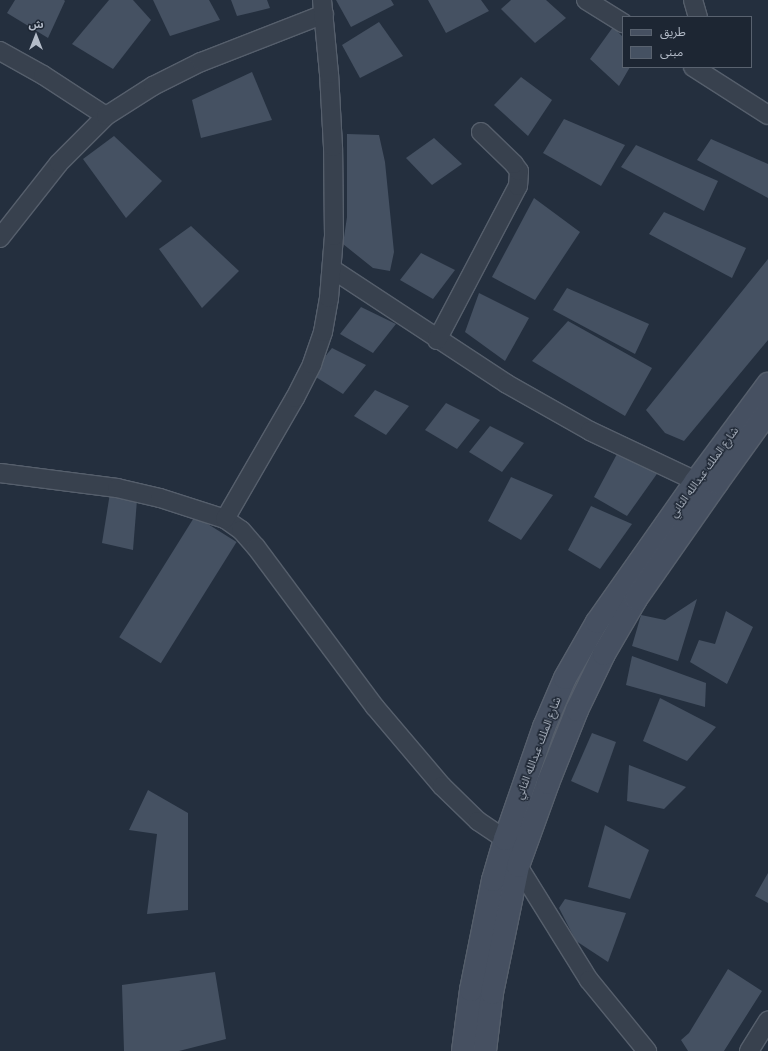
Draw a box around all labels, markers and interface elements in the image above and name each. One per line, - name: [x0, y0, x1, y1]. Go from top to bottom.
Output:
- north arrow: [16, 16, 56, 56]
- text: ش: [28, 16, 44, 31]
- legend: [622, 16, 752, 68]
- text: طريق: [660, 23, 686, 40]
- text: مبنى: [660, 43, 683, 60]
- street label: شارع الملك عبدالله الثاني: [667, 424, 741, 520]
- street label: شارع الملك عبدالله الثاني: [512, 695, 564, 801]

